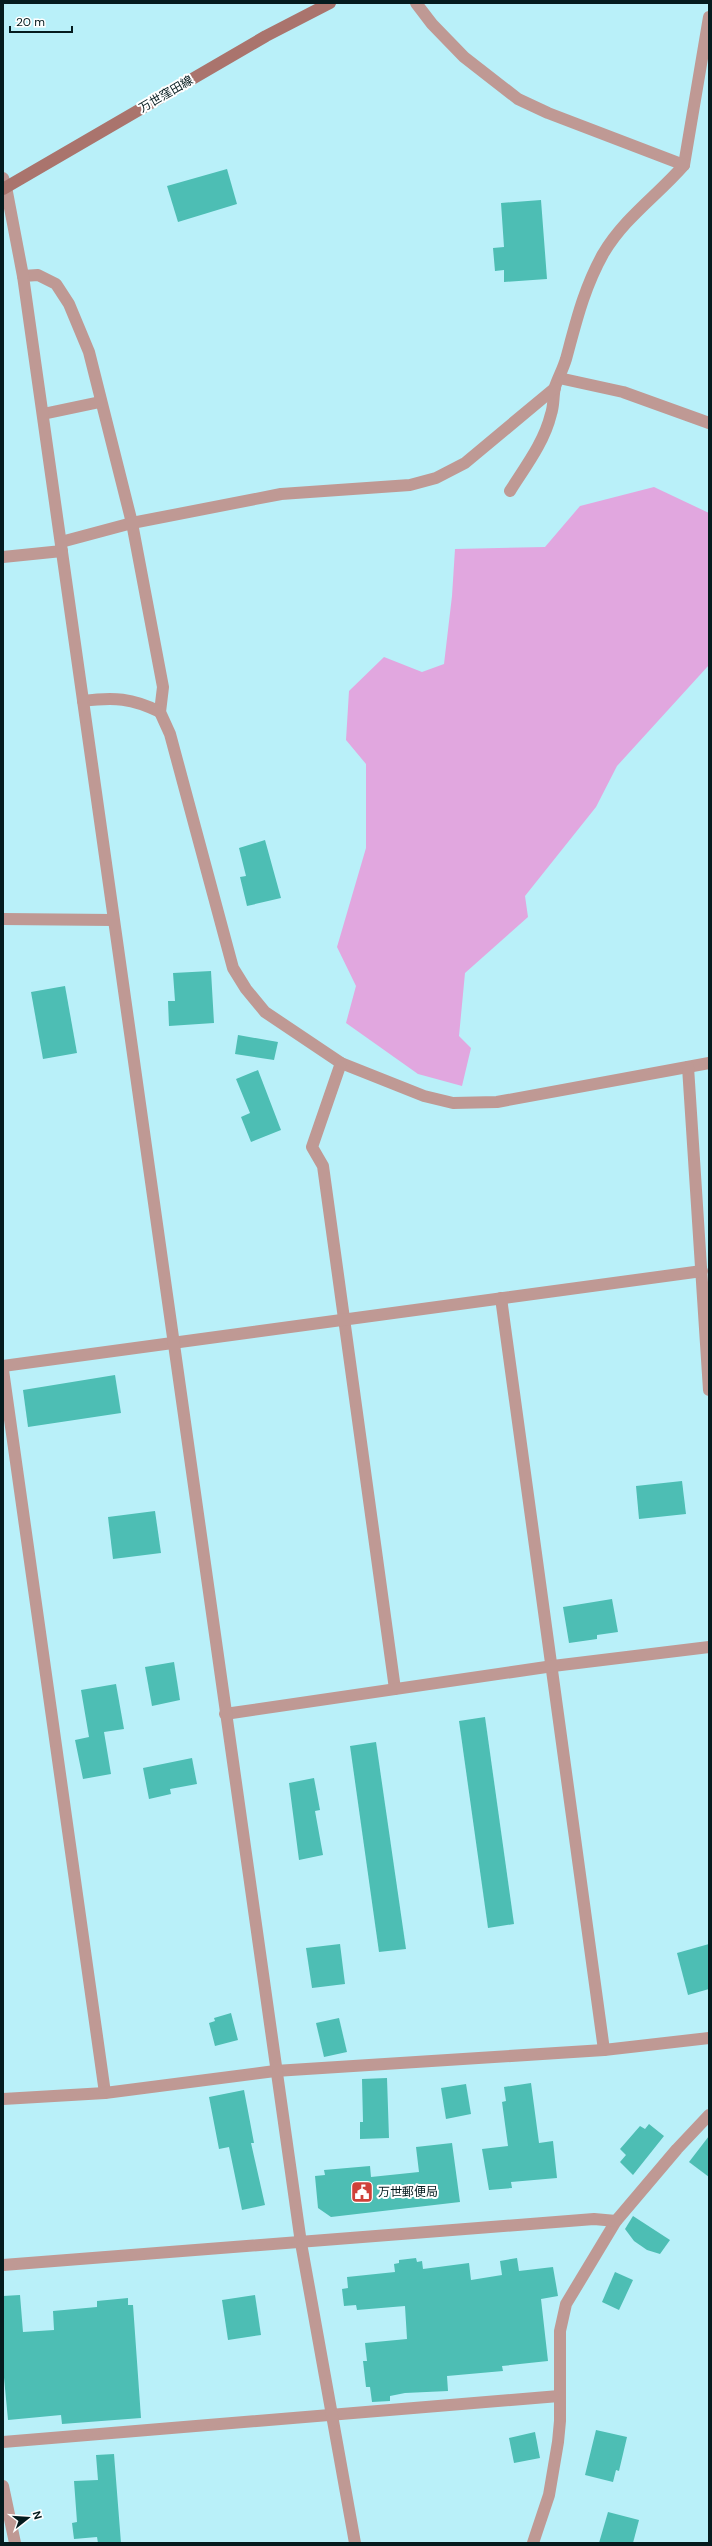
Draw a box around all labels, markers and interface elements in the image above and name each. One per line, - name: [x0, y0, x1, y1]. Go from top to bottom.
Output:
- scale bar: [10, 8, 72, 34]
- text: 20 m: [16, 14, 45, 30]
- street label: 万世窪田線: [136, 72, 196, 116]
- public building icon: 万世郵便局: [349, 2179, 375, 2205]
- place label: 万世郵便局: [378, 2184, 438, 2200]
- north arrow: [8, 2498, 48, 2538]
- text: N: [30, 2509, 45, 2521]

